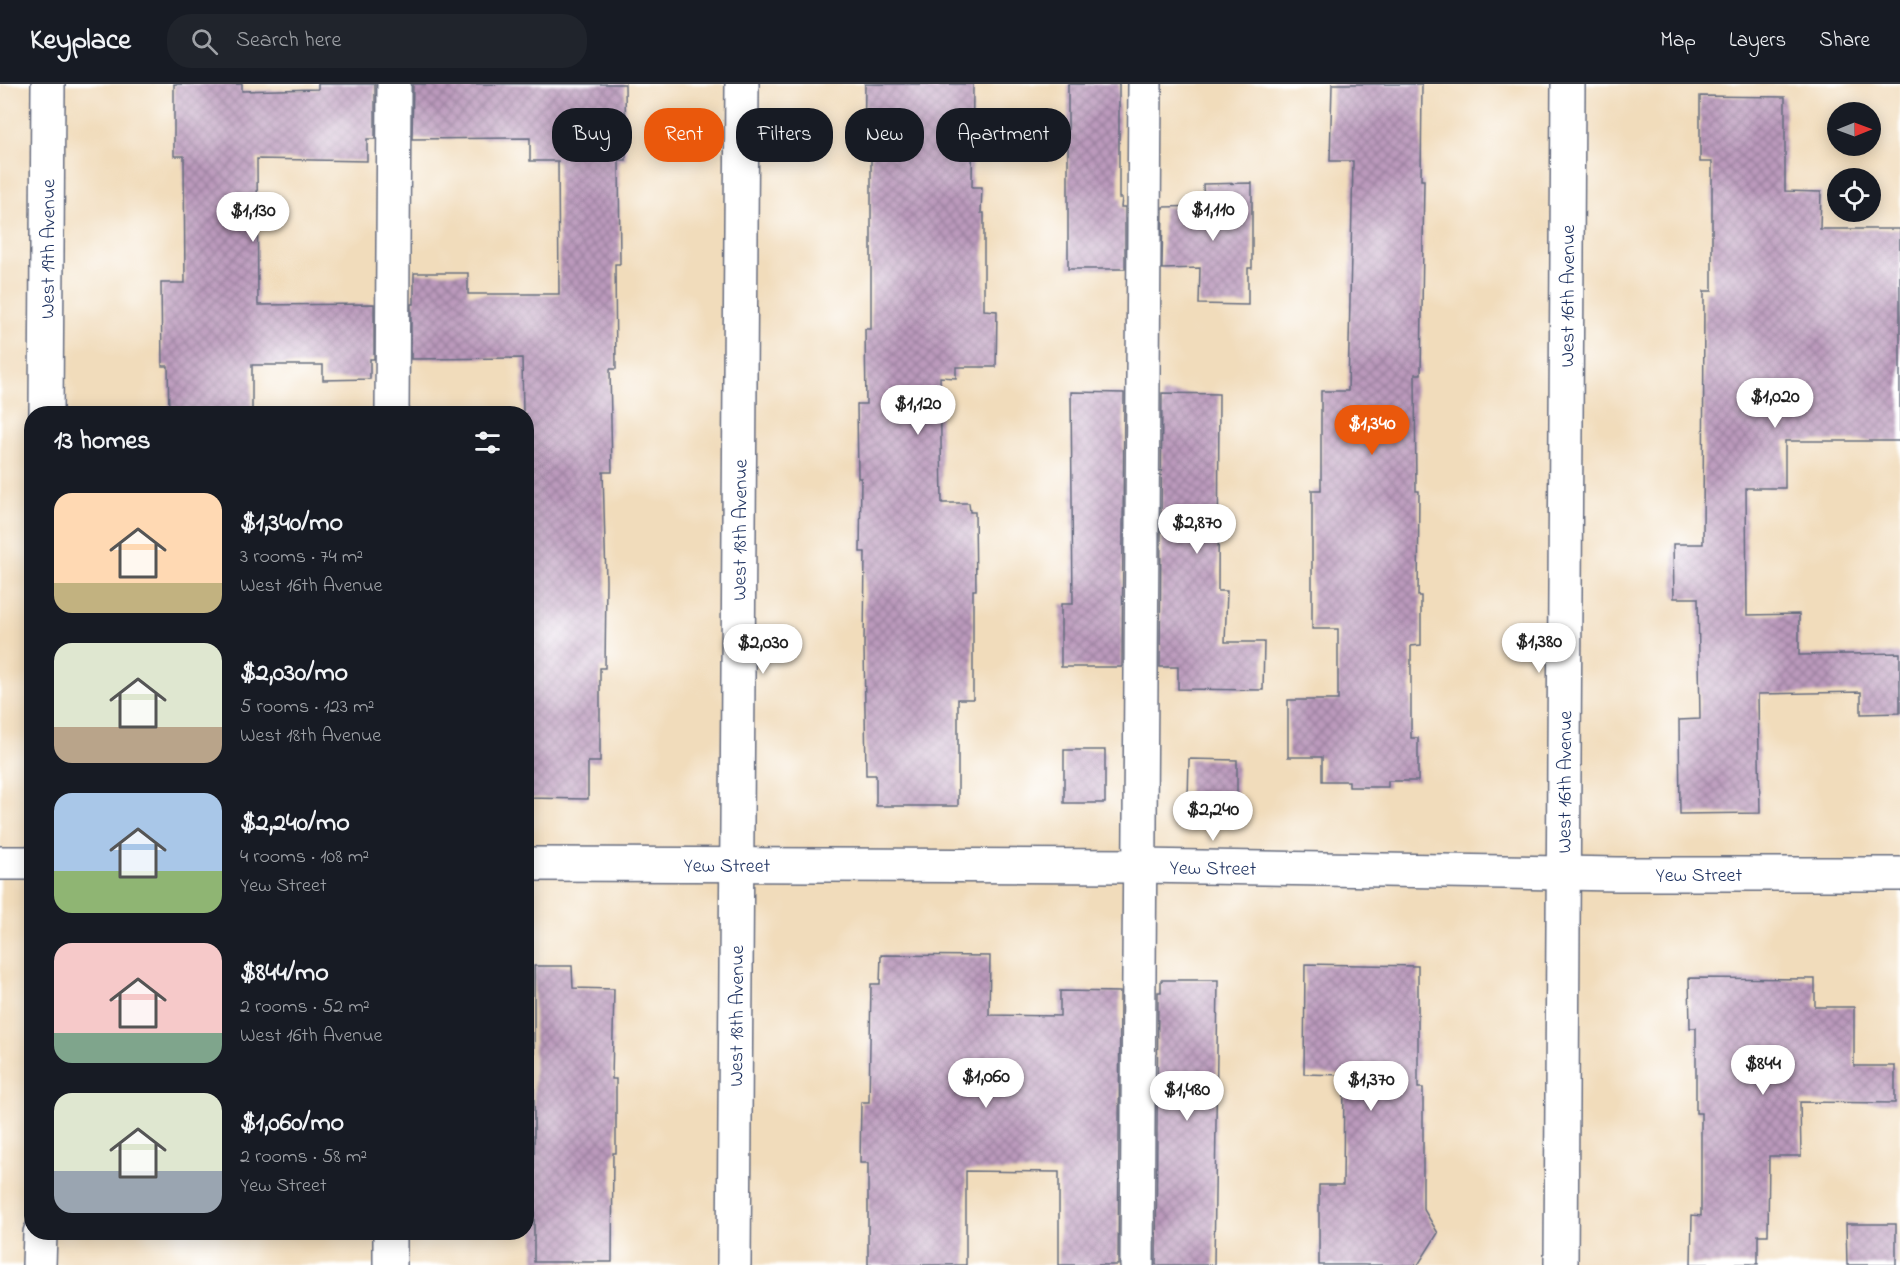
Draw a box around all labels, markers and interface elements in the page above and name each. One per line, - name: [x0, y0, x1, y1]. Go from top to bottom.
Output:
- search box: [167, 14, 587, 68]
- text: Keyplace: [30, 21, 131, 62]
- icon: search: [188, 25, 221, 58]
- text: Search here: [236, 25, 341, 57]
- text: Map: [1660, 26, 1696, 56]
- text: Layers: [1729, 26, 1786, 56]
- text: Share: [1819, 26, 1870, 56]
- north arrow: [1827, 102, 1881, 156]
- map controls: [1827, 102, 1881, 222]
- chip: Buy: [552, 108, 632, 162]
- chip: Rent: [644, 108, 724, 162]
- chip: Filters: [736, 108, 833, 162]
- chip: New: [845, 108, 924, 162]
- chip: Apartment: [936, 108, 1071, 162]
- button: locate: [1827, 168, 1881, 222]
- street label: West 19th Avenue: [35, 179, 64, 319]
- pin: $1,110: [1164, 191, 1262, 242]
- pin: $1,130: [204, 192, 302, 243]
- text: $1,110: [1191, 196, 1235, 225]
- text: $1,130: [230, 197, 276, 226]
- street label: West 16th Avenue: [1554, 225, 1584, 367]
- pin: $1,020: [1726, 378, 1824, 429]
- text: $1,020: [1750, 383, 1800, 412]
- pin: $1,120: [869, 385, 967, 436]
- text: $1,120: [895, 390, 941, 419]
- pin: $1,340: [1323, 405, 1421, 456]
- text: $1,340: [1348, 410, 1396, 439]
- text: 13 homes: [54, 423, 150, 461]
- icon: filters: [471, 426, 504, 459]
- street label: West 18th Avenue: [727, 459, 756, 601]
- pin: $2,870: [1148, 504, 1246, 555]
- text: $1,340/mo: [240, 505, 343, 543]
- text: $2,870: [1172, 509, 1222, 538]
- icon: home: [102, 517, 174, 589]
- text: 3 rooms · 74 m²: [240, 543, 363, 572]
- text: West 16th Avenue: [240, 572, 383, 601]
- pin: $1,380: [1490, 623, 1588, 674]
- pin: $2,030: [714, 624, 812, 675]
- text: $1,380: [1516, 628, 1562, 657]
- text: $2,030: [737, 629, 789, 658]
- text: $2,030/mo: [240, 655, 348, 693]
- icon: home: [102, 667, 174, 739]
- text: 5 rooms · 123 m²: [240, 693, 374, 722]
- street label: West 16th Avenue: [1551, 711, 1581, 853]
- text: West 18th Avenue: [240, 722, 381, 751]
- pin: $2,240: [1164, 791, 1262, 842]
- text: $2,240: [1187, 796, 1239, 825]
- text: $2,240/mo: [240, 805, 350, 843]
- icon: home: [102, 817, 174, 889]
- text: 4 rooms · 108 m²: [240, 843, 369, 872]
- street label: Yew Street: [684, 853, 771, 882]
- street label: Yew Street: [1169, 854, 1257, 885]
- street label: Yew Street: [1656, 862, 1743, 891]
- text: Yew Street: [240, 872, 327, 901]
- street label: West 18th Avenue: [723, 945, 753, 1087]
- text: $844/mo: [240, 955, 329, 993]
- icon: home: [102, 967, 174, 1039]
- text: 2 rooms · 52 m²: [240, 993, 370, 1022]
- text: West 16th Avenue: [240, 1022, 383, 1051]
- pin: $844: [1727, 1045, 1799, 1096]
- text: $844: [1745, 1050, 1781, 1079]
- pin: $1,060: [937, 1058, 1035, 1109]
- pin: $1,370: [1322, 1061, 1420, 1112]
- text: $1,060: [962, 1063, 1010, 1092]
- text: $1,370: [1347, 1066, 1395, 1095]
- pin: $1,480: [1138, 1071, 1236, 1122]
- text: $1,480: [1164, 1076, 1210, 1105]
- text: $1,060/mo: [240, 1105, 344, 1143]
- icon: home: [102, 1117, 174, 1189]
- text: 2 rooms · 58 m²: [240, 1143, 367, 1172]
- text: Yew Street: [240, 1172, 327, 1201]

